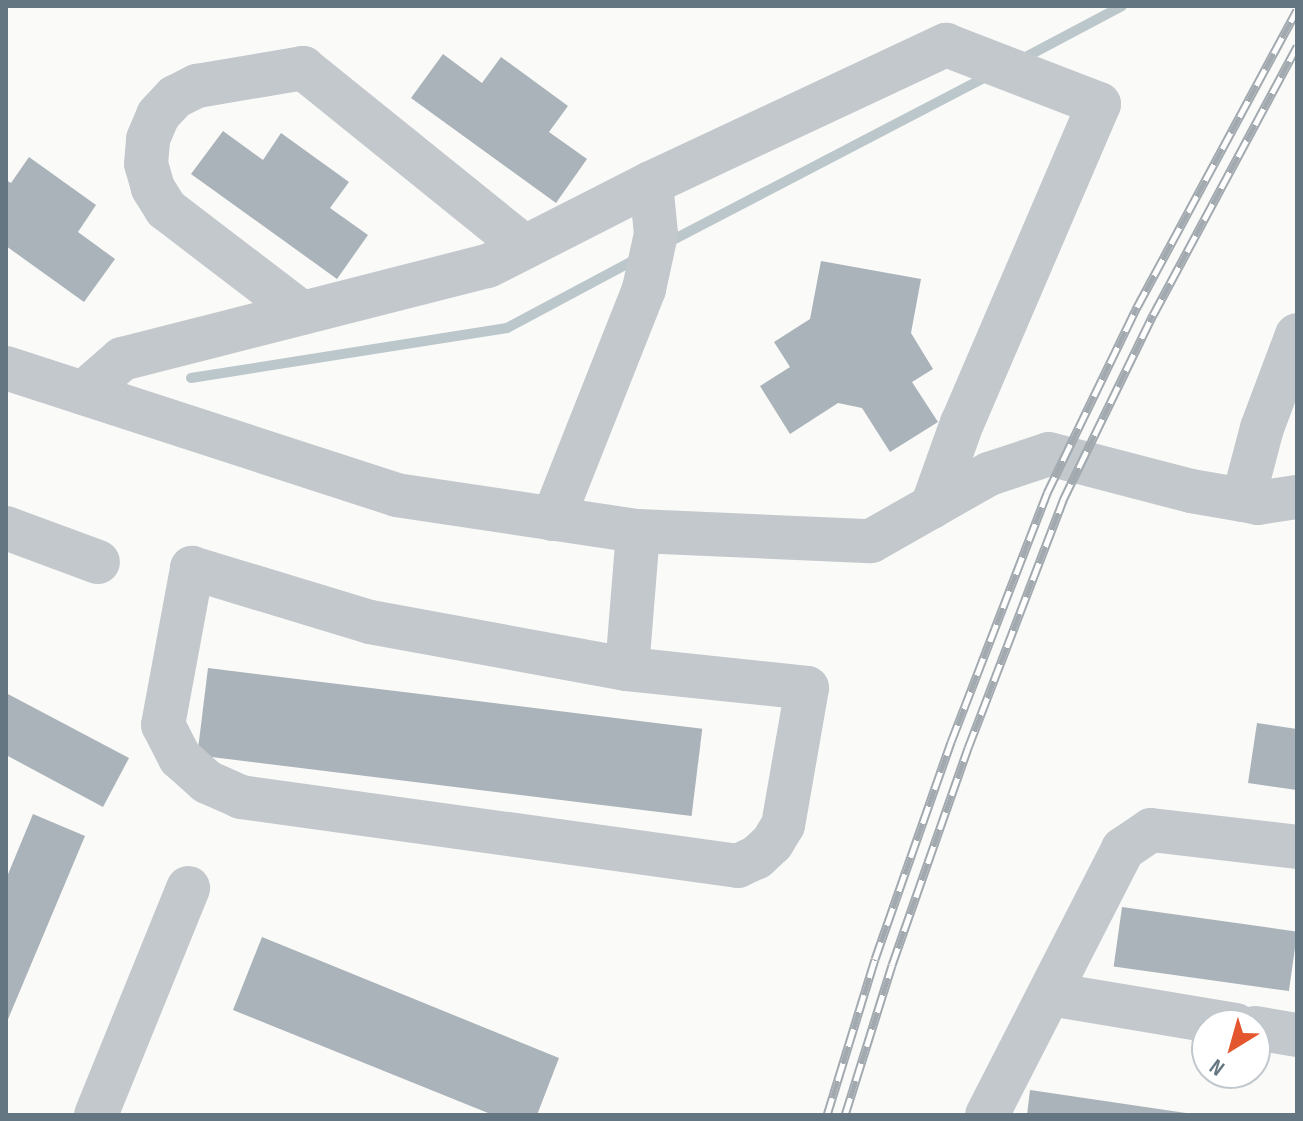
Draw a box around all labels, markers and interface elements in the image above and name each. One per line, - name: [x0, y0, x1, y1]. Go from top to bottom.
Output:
- north arrow: [1191, 1009, 1271, 1089]
- text: N: [1205, 1053, 1230, 1081]

